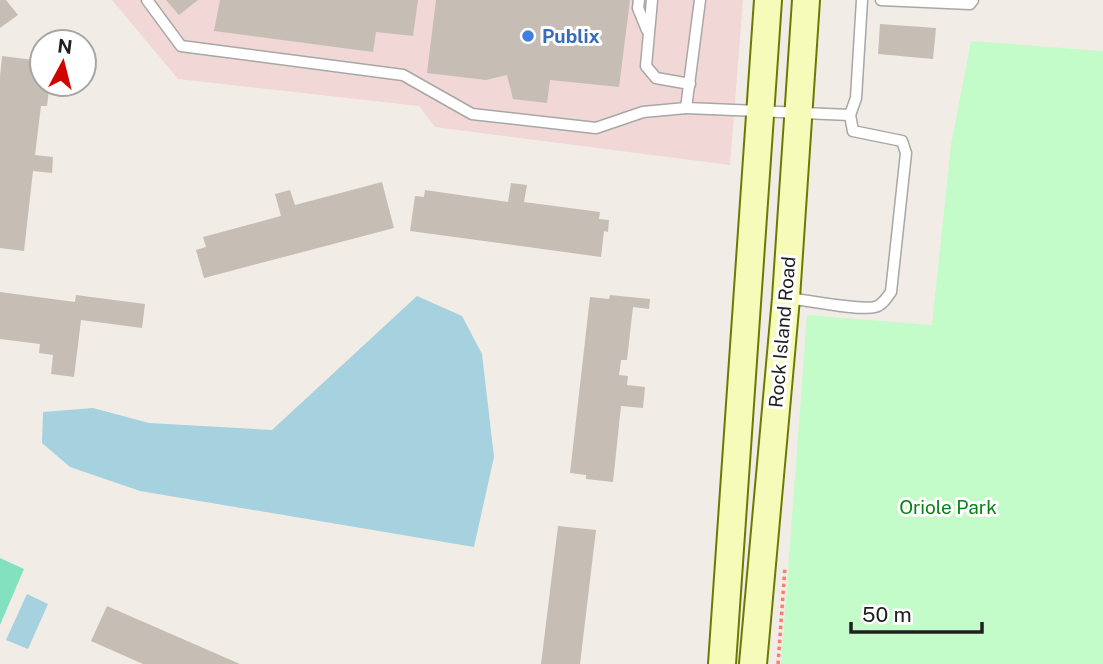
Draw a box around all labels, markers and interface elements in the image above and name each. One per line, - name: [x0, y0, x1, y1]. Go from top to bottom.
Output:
- place label: Publix: [542, 25, 600, 47]
- north arrow: [28, 28, 98, 98]
- marker: Publix: [520, 28, 536, 44]
- text: N: [56, 34, 74, 58]
- street label: Rock Island Road: [764, 255, 800, 409]
- park label: Oriole Park: [899, 496, 997, 518]
- scale bar: [851, 590, 982, 634]
- text: 50 m: [862, 602, 912, 627]

